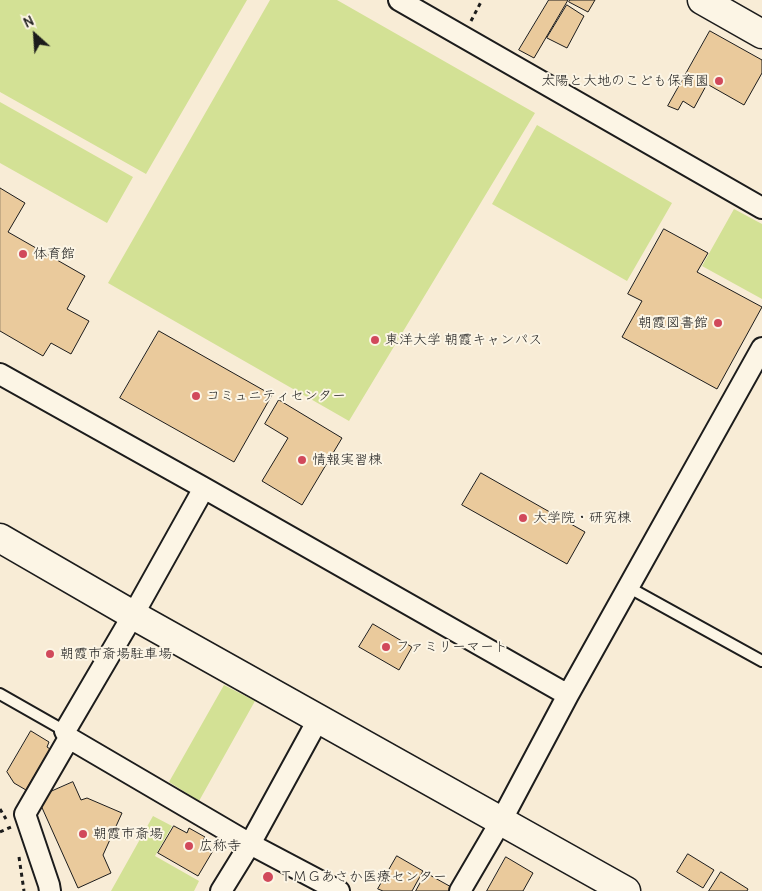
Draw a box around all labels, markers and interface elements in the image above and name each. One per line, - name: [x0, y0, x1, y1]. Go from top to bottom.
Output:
- north arrow: [10, 10, 60, 60]
- text: N: [20, 11, 37, 32]
- place label: 太陽と大地のこども保育園: [541, 73, 709, 89]
- marker: 太陽と大地のこども保育園: [713, 75, 725, 87]
- place label: 体育館: [33, 246, 75, 262]
- marker: 体育館: [17, 248, 29, 260]
- place label: 朝霞図書館: [638, 315, 708, 331]
- marker: 朝霞図書館: [712, 317, 724, 329]
- place label: 東洋大学 朝霞キャンパス: [385, 332, 542, 348]
- marker: 東洋大学 朝霞キャンパス: [369, 334, 381, 346]
- place label: コミュニティセンター: [206, 388, 346, 404]
- marker: コミュニティセンター: [190, 390, 202, 402]
- place label: 情報実習棟: [312, 452, 382, 468]
- marker: 情報実習棟: [296, 454, 308, 466]
- place label: 大学院・研究棟: [533, 510, 631, 526]
- marker: 大学院・研究棟: [517, 512, 529, 524]
- place label: ファミリーマート: [396, 639, 508, 655]
- marker: ファミリーマート: [380, 641, 392, 653]
- place label: 朝霞市斎場駐車場: [60, 646, 172, 662]
- marker: 朝霞市斎場駐車場: [44, 648, 56, 660]
- place label: 朝霞市斎場: [93, 826, 163, 842]
- marker: 朝霞市斎場: [77, 828, 89, 840]
- place label: 広称寺: [199, 838, 241, 854]
- marker: 広称寺: [183, 840, 195, 852]
- place label: ＴＭＧあさか医療センター: [279, 869, 447, 885]
- marker: ＴＭＧあさか医療センター: [261, 870, 275, 884]

